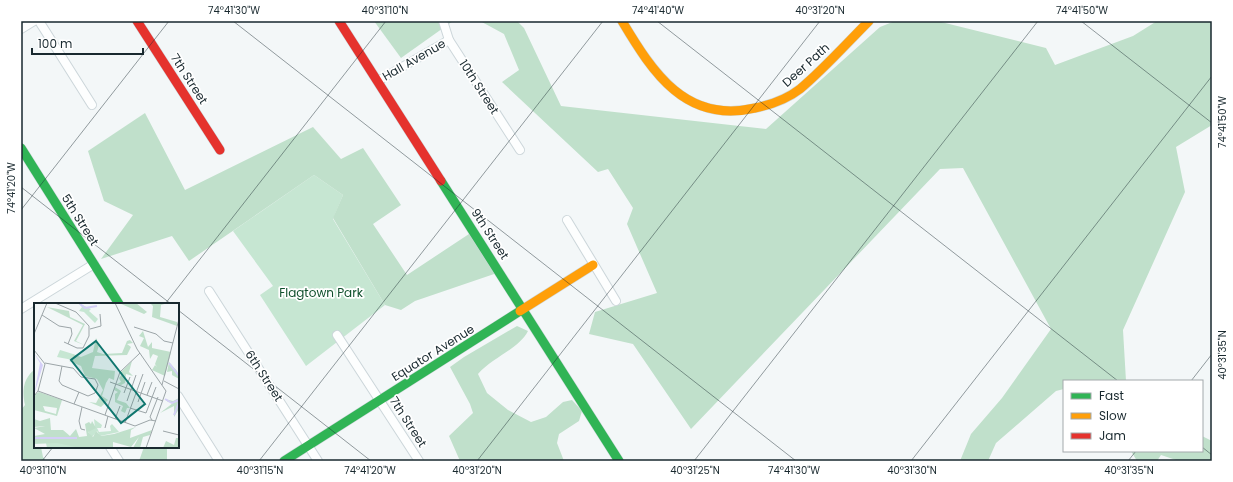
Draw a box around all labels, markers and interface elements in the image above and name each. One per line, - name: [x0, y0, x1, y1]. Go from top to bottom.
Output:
- text: 74°41'30"W: [208, 3, 260, 18]
- text: 40°31'10"N: [362, 3, 408, 18]
- text: 74°41'40"W: [632, 3, 684, 18]
- text: 40°31'20"N: [795, 3, 845, 18]
- text: 74°41'50"W: [1056, 3, 1108, 18]
- scale bar: [32, 30, 143, 56]
- text: 100 m: [38, 35, 72, 52]
- street label: Hall Avenue: [379, 35, 449, 85]
- street label: Deer Path: [778, 39, 833, 90]
- street label: 7th Street: [167, 50, 212, 107]
- street label: 10th Street: [455, 56, 503, 117]
- text: 74°41'50"W: [1215, 96, 1230, 148]
- text: 74°41'20"W: [4, 162, 19, 214]
- street label: 5th Street: [58, 191, 103, 249]
- street label: 9th Street: [468, 205, 513, 263]
- park label: Flagtown Park: [279, 284, 364, 301]
- inset map: [34, 303, 179, 448]
- street label: Equator Avenue: [388, 320, 477, 385]
- text: 40°31'35"N: [1215, 330, 1230, 380]
- street label: 6th Street: [241, 347, 287, 405]
- legend: [1063, 380, 1203, 452]
- text: Fast: [1099, 387, 1124, 404]
- street label: 7th Street: [386, 393, 431, 450]
- text: Slow: [1099, 407, 1127, 424]
- text: Jam: [1099, 427, 1126, 444]
- text: 40°31'10"N: [20, 463, 66, 478]
- text: 40°31'15"N: [237, 463, 283, 478]
- text: 74°41'20"W: [344, 463, 396, 478]
- text: 40°31'20"N: [452, 463, 502, 478]
- text: 40°31'25"N: [670, 463, 720, 478]
- text: 74°41'30"W: [768, 463, 820, 478]
- text: 40°31'30"N: [887, 463, 937, 478]
- text: 40°31'35"N: [1104, 463, 1154, 478]

